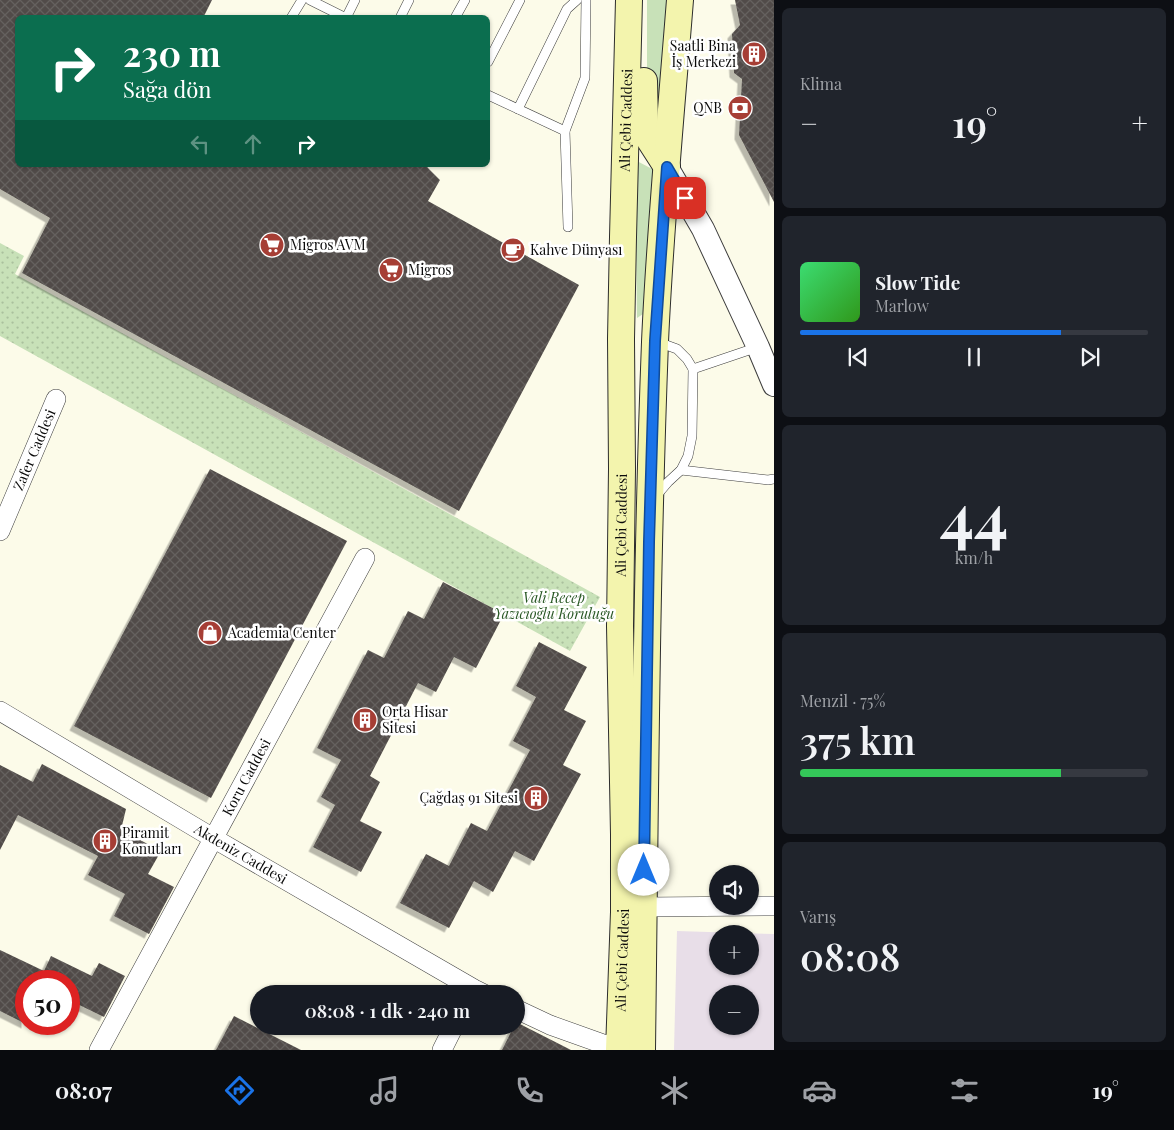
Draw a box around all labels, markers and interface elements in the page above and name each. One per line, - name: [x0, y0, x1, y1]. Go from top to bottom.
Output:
- text: 230 m: [123, 29, 221, 76]
- icon: right: [40, 35, 105, 100]
- place label: Saatli Bina İş Merkezi: [670, 36, 736, 71]
- building icon: Saatli Bina İş Merkezi: [741, 41, 767, 67]
- street label: Ali Çebi Caddesi: [615, 68, 636, 173]
- text: Klima: [800, 73, 842, 94]
- text: Sağa dön: [123, 74, 211, 104]
- bank icon: QNB: [727, 95, 753, 121]
- text: 19°: [952, 97, 998, 148]
- place label: QNB: [693, 98, 722, 117]
- text: −: [800, 104, 818, 141]
- text: +: [1132, 104, 1148, 141]
- icon: left: [186, 130, 214, 158]
- icon: ahead: [239, 130, 267, 158]
- icon: right: [292, 130, 320, 158]
- pin: [664, 177, 706, 219]
- icon: arrive: [671, 184, 699, 212]
- supermarket icon: Migros AVM: [259, 232, 285, 258]
- place label: Migros AVM: [290, 235, 366, 254]
- cafe icon: Kahve Dünyası: [500, 237, 526, 263]
- place label: Kahve Dünyası: [530, 240, 622, 259]
- supermarket icon: Migros: [378, 257, 404, 283]
- place label: Migros: [408, 260, 452, 279]
- text: Slow Tide: [875, 269, 960, 295]
- text: Marlow: [875, 295, 929, 316]
- icon: previous: [844, 343, 872, 371]
- icon: pause: [960, 343, 988, 371]
- icon: next: [1076, 343, 1104, 371]
- street label: Zafer Caddesi: [8, 406, 60, 493]
- text: 44: [940, 471, 1008, 557]
- street label: Ali Çebi Caddesi: [611, 473, 631, 578]
- text: km/h: [955, 547, 993, 568]
- park label: Vali Recep Yazıcıoğlu Koruluğu: [494, 588, 614, 623]
- shop icon: Academia Center: [197, 620, 223, 646]
- place label: Academia Center: [227, 623, 337, 642]
- text: Menzil · 75%: [800, 690, 885, 711]
- place label: Orta Hisar Sitesi: [382, 702, 449, 737]
- building icon: Orta Hisar Sitesi: [352, 707, 378, 733]
- text: 375 km: [800, 714, 915, 765]
- street label: Koru Caddesi: [217, 735, 275, 819]
- building icon: Çağdaş 91 Sitesi: [523, 785, 549, 811]
- place label: Çağdaş 91 Sitesi: [419, 788, 518, 807]
- street label: Akdeniz Caddesi: [190, 819, 291, 888]
- place label: Piramit Konutları: [122, 823, 182, 858]
- building icon: Piramit Konutları: [92, 828, 118, 854]
- position arrow: [617, 843, 669, 895]
- map controls: [709, 865, 759, 1035]
- button: sound: [709, 865, 759, 915]
- text: Varış: [800, 906, 836, 927]
- street label: Ali Çebi Caddesi: [610, 909, 633, 1013]
- button: +: [709, 925, 759, 975]
- text: 08:08: [800, 930, 900, 981]
- speed limit sign: 50: [15, 970, 80, 1035]
- button: −: [709, 985, 759, 1035]
- text: 08:08 · 1 dk · 240 m: [305, 997, 470, 1023]
- icon: directions: [222, 1073, 257, 1108]
- icon: music: [367, 1073, 402, 1108]
- icon: phone: [512, 1073, 547, 1108]
- icon: climate: [657, 1073, 692, 1108]
- icon: car: [802, 1073, 837, 1108]
- icon: filters: [947, 1073, 982, 1108]
- text: 08:07: [55, 1075, 112, 1105]
- text: 19°: [1092, 1075, 1119, 1105]

